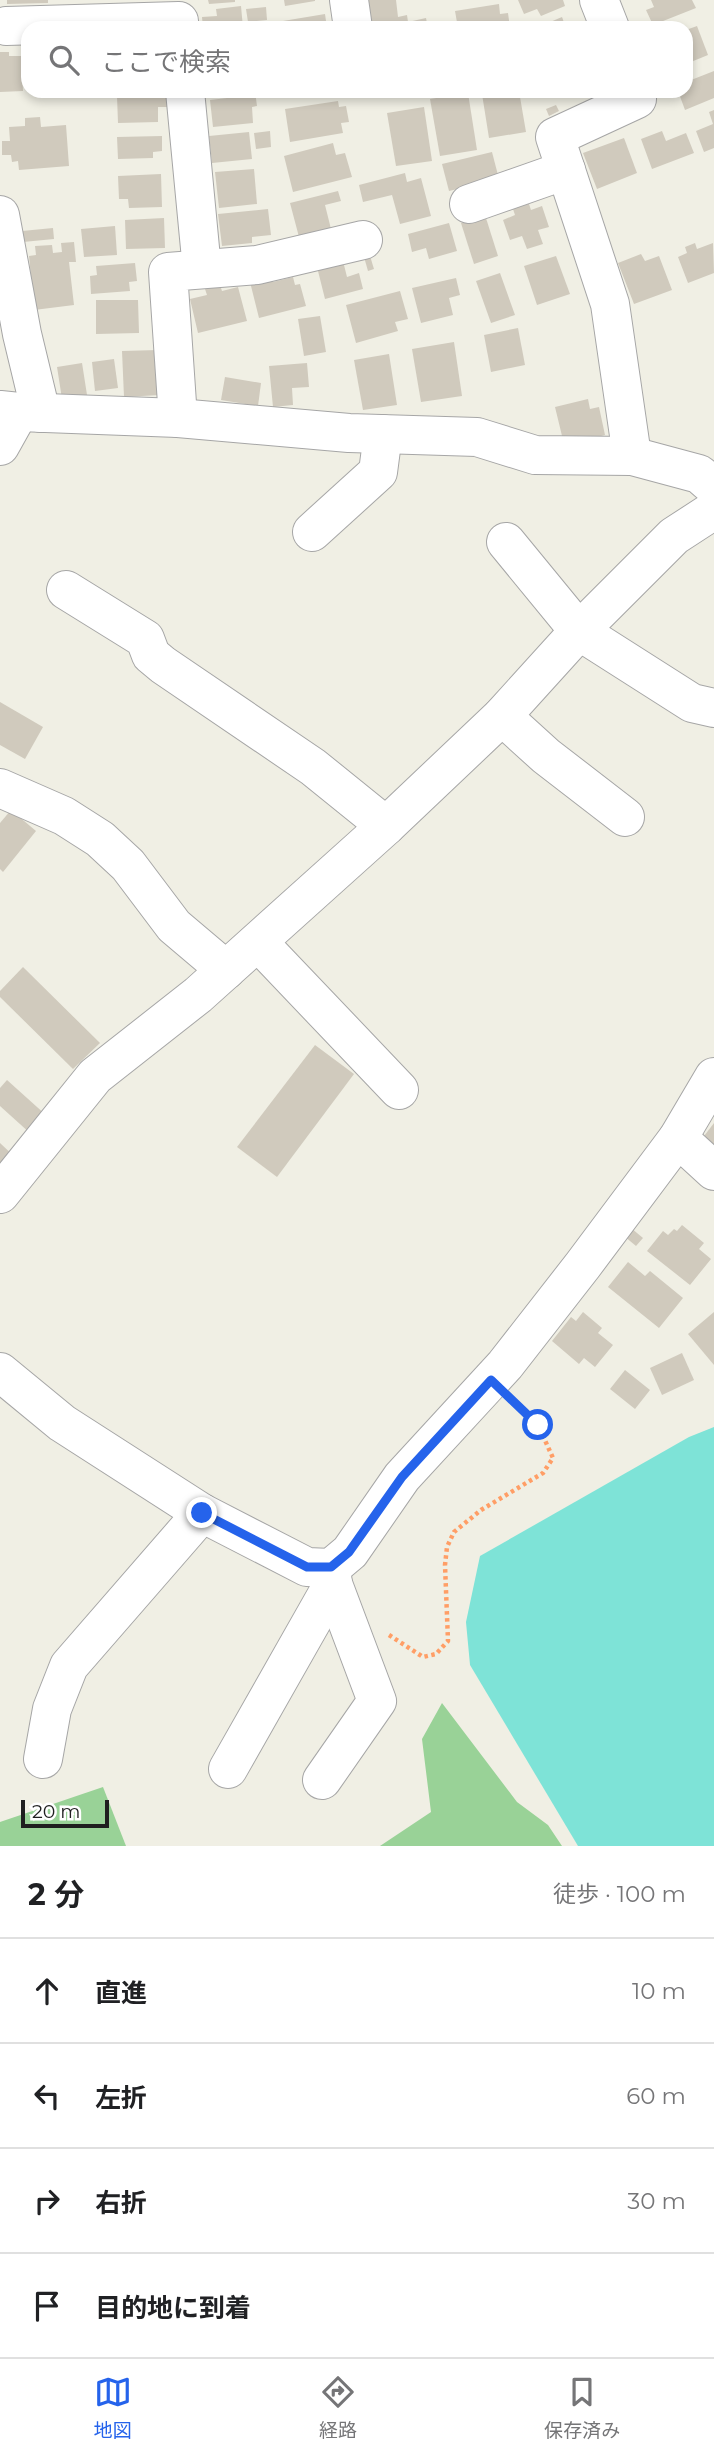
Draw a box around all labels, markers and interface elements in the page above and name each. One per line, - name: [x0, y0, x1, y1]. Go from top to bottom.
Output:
- search box: [21, 21, 693, 98]
- icon: search: [45, 41, 83, 79]
- text: ここで検索: [101, 46, 231, 78]
- route start: [522, 1409, 553, 1440]
- route end: [186, 1497, 217, 1528]
- scale bar: [21, 1797, 108, 1829]
- text: 20 m: [32, 1800, 80, 1823]
- text: 2 分: [28, 1876, 84, 1913]
- text: 徒歩 · 100 m: [553, 1880, 686, 1908]
- icon: ahead: [28, 1972, 66, 2010]
- text: 直進: [95, 1977, 147, 2009]
- text: 10 m: [632, 1977, 686, 2005]
- icon: left: [28, 2077, 66, 2115]
- text: 左折: [95, 2082, 147, 2114]
- text: 60 m: [626, 2082, 686, 2110]
- icon: right: [28, 2182, 66, 2220]
- text: 右折: [95, 2187, 147, 2219]
- text: 30 m: [627, 2187, 686, 2215]
- icon: arrive: [28, 2287, 66, 2325]
- text: 目的地に到着: [95, 2292, 251, 2324]
- tab: 地図: [94, 2373, 132, 2442]
- tab: 経路: [319, 2373, 357, 2442]
- tab: 保存済み: [544, 2373, 620, 2442]

